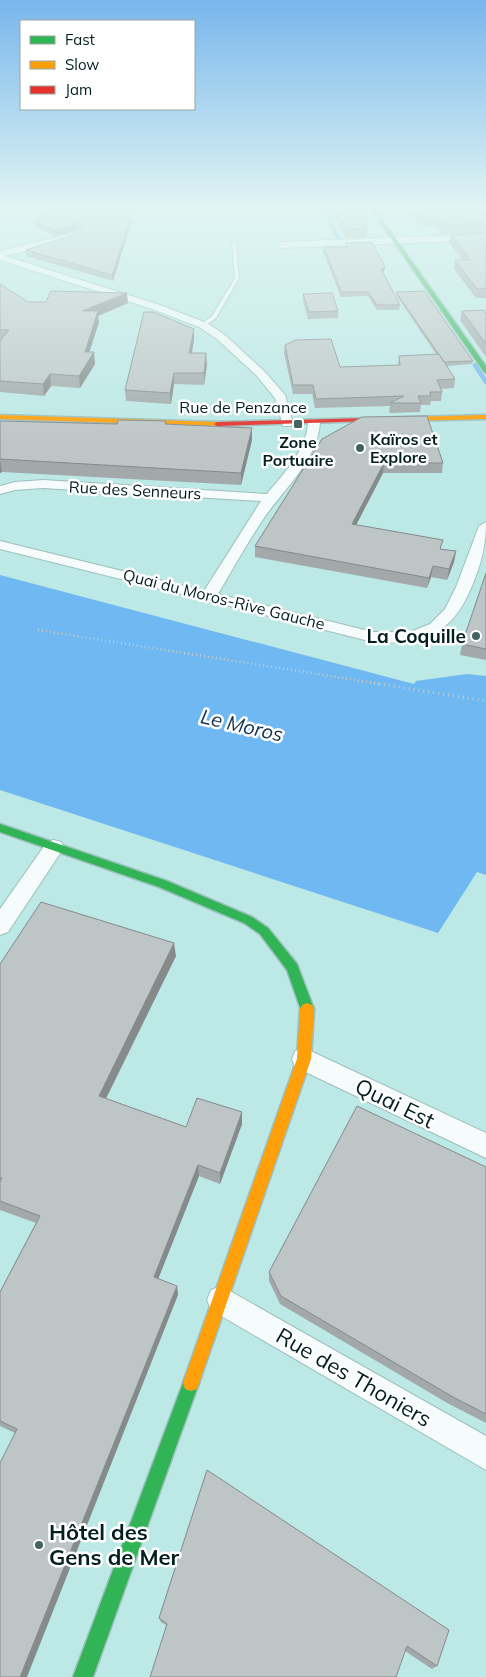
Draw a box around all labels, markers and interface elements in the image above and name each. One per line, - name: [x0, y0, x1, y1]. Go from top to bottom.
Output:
- legend: [20, 20, 195, 110]
- text: Fast: [65, 30, 95, 49]
- text: Slow: [65, 55, 99, 74]
- text: Jam: [65, 80, 92, 99]
- street label: Rue de Penzance: [179, 397, 307, 417]
- marker: Zone Portuaire: [292, 418, 304, 430]
- place label: Kaïros et Explore: [370, 429, 438, 467]
- place label: Zone Portuaire: [262, 432, 334, 470]
- marker: Kaïros et Explore: [354, 442, 366, 454]
- street label: Rue des Senneurs: [68, 477, 202, 503]
- street label: Quai du Moros-Rive Gauche: [121, 564, 327, 634]
- place label: La Coquille: [366, 624, 466, 648]
- marker: La Coquille: [470, 630, 482, 642]
- water label: Le Moros: [198, 703, 286, 747]
- street label: Quai Est: [351, 1072, 440, 1134]
- street label: Rue des Thoniers: [271, 1321, 437, 1433]
- place label: Hôtel des Gens de Mer: [49, 1518, 180, 1571]
- marker: Hôtel des Gens de Mer: [33, 1539, 45, 1551]

